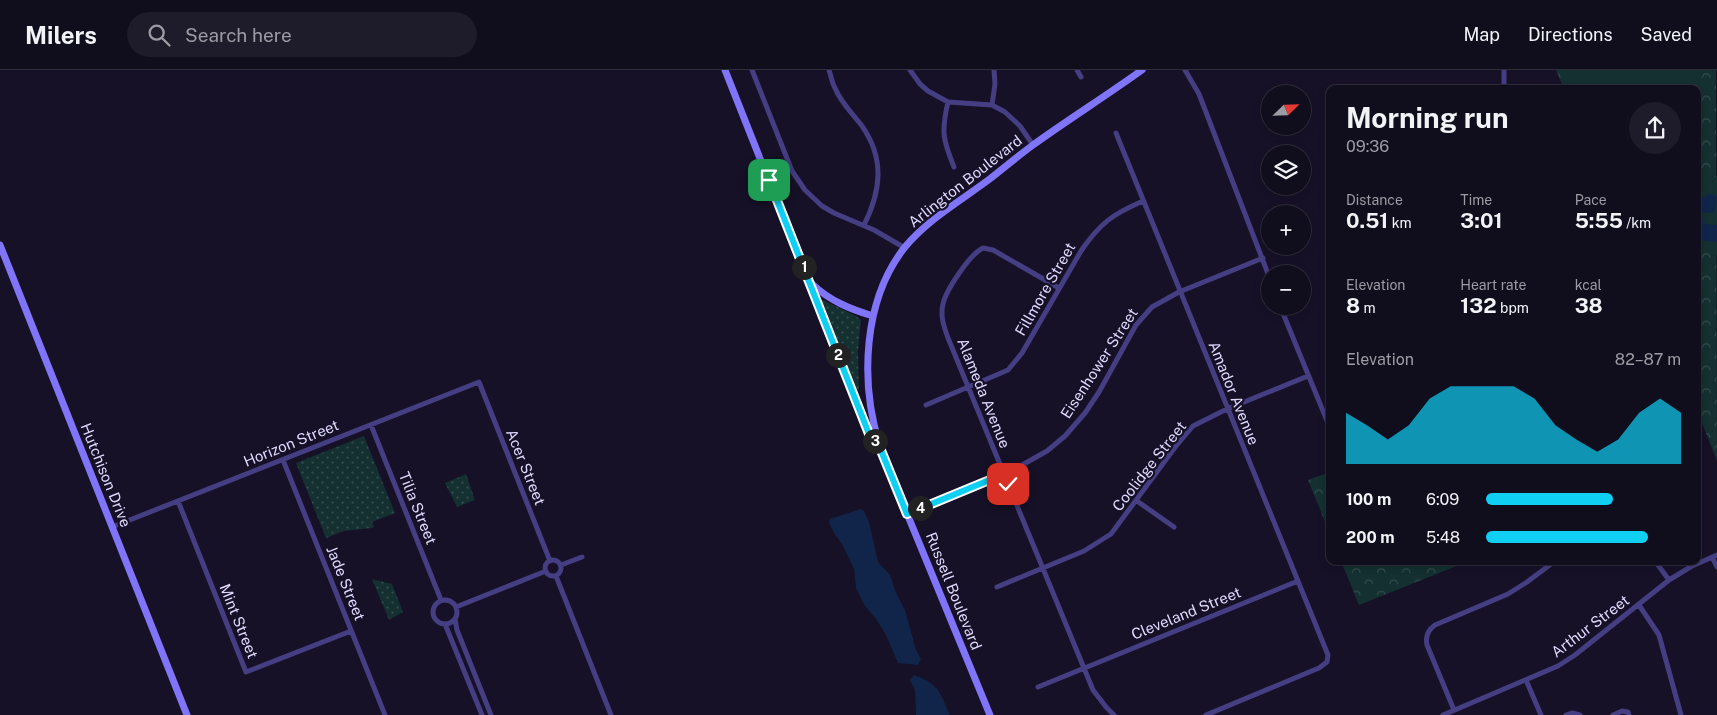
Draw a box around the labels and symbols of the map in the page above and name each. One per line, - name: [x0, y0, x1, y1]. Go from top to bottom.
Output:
- north arrow: [1261, 85, 1311, 135]
- street label: Arlington Boulevard: [905, 131, 1025, 231]
- pin: [748, 159, 790, 201]
- street label: Fillmore Street: [1011, 239, 1079, 339]
- pin: 1: [792, 254, 816, 280]
- street label: Eisenhower Street: [1057, 305, 1141, 421]
- street label: Alameda Avenue: [954, 335, 1014, 451]
- street label: Amador Avenue: [1205, 339, 1263, 447]
- pin: 2: [826, 342, 850, 368]
- street label: Horizon Street: [241, 416, 341, 470]
- street label: Coolidge Street: [1109, 418, 1189, 514]
- street label: Hutchison Drive: [77, 421, 135, 529]
- street label: Acer Street: [503, 427, 549, 508]
- pin: 3: [862, 428, 888, 454]
- pin: [987, 463, 1029, 505]
- street label: Tilia Street: [396, 469, 440, 547]
- pin: 4: [908, 496, 932, 520]
- street label: Russell Boulevard: [923, 530, 985, 652]
- street label: Jade Street: [323, 543, 369, 623]
- street label: Mint Street: [216, 581, 262, 661]
- street label: Cleveland Street: [1129, 583, 1243, 643]
- street label: Arthur Street: [1548, 591, 1632, 661]

